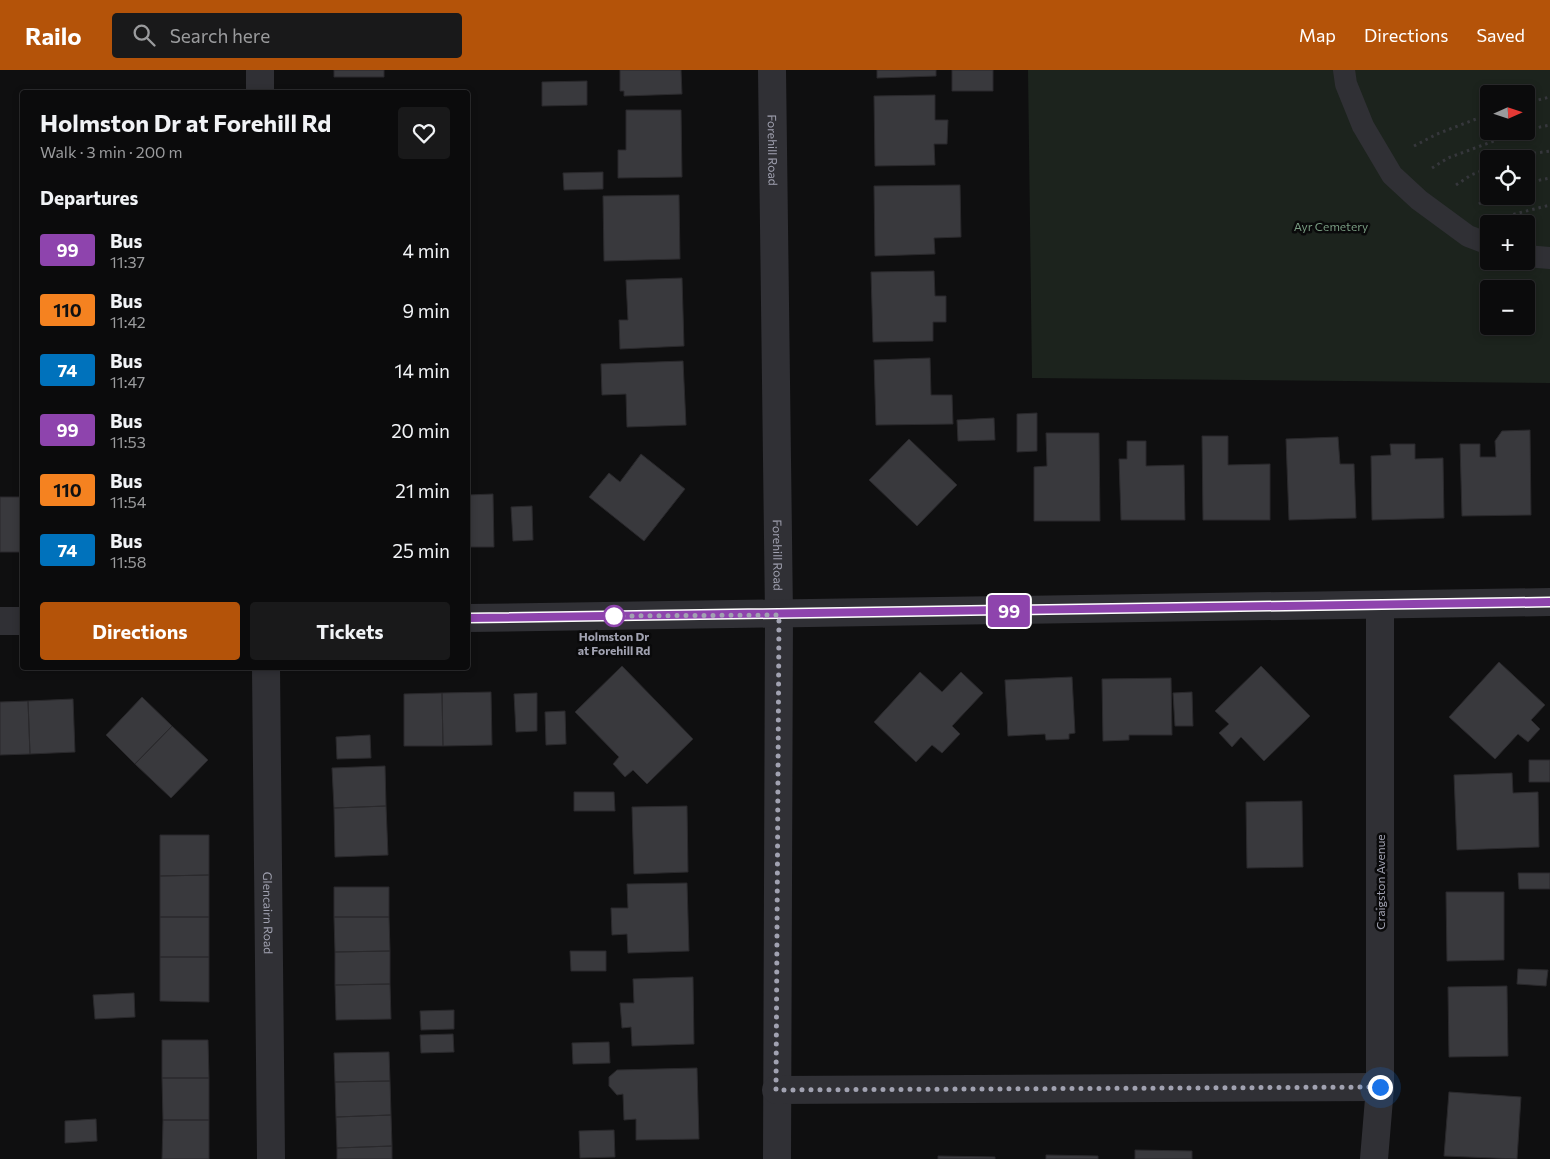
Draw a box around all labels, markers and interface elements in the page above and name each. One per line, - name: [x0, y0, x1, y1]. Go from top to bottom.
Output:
- search box: [112, 13, 462, 58]
- text: Railo: [25, 21, 82, 50]
- icon: search: [130, 21, 158, 49]
- text: Search here: [170, 24, 270, 47]
- text: Map: [1299, 24, 1336, 46]
- text: Directions: [1364, 24, 1448, 46]
- text: Saved: [1476, 24, 1525, 46]
- north arrow: [1480, 85, 1535, 140]
- map controls: [1480, 85, 1535, 335]
- button: heart: [398, 107, 450, 159]
- text: Holmston Dr at Forehill Rd: [40, 108, 331, 137]
- street label: Forehill Road: [766, 114, 780, 186]
- text: Walk · 3 min · 200 m: [40, 142, 183, 161]
- button: locate: [1480, 150, 1535, 205]
- text: Departures: [40, 186, 138, 209]
- button: +: [1480, 215, 1535, 270]
- park label: Ayr Cemetery: [1294, 219, 1368, 233]
- text: Bus: [110, 229, 142, 252]
- text: 99: [56, 239, 79, 261]
- text: 4 min: [403, 239, 450, 262]
- text: 11:37: [110, 252, 145, 271]
- button: −: [1480, 280, 1535, 335]
- text: Bus: [110, 289, 142, 312]
- text: 110: [53, 299, 82, 321]
- text: 9 min: [402, 299, 450, 322]
- text: 11:42: [110, 312, 146, 331]
- text: Bus: [110, 349, 142, 372]
- text: 74: [58, 359, 77, 381]
- text: 14 min: [394, 359, 450, 382]
- text: 11:47: [110, 372, 145, 391]
- text: Bus: [110, 409, 142, 432]
- text: 99: [56, 419, 79, 441]
- text: 20 min: [391, 419, 450, 442]
- text: 11:53: [110, 432, 146, 451]
- text: Bus: [110, 469, 142, 492]
- text: 110: [53, 479, 82, 501]
- text: 21 min: [395, 479, 450, 502]
- text: 11:54: [110, 492, 146, 511]
- street label: Forehill Road: [771, 519, 786, 591]
- text: Bus: [110, 529, 142, 552]
- text: 74: [58, 539, 77, 561]
- text: 25 min: [393, 539, 450, 562]
- text: 11:58: [110, 552, 146, 571]
- line badge: 99: [986, 595, 1032, 627]
- text: 99: [998, 600, 1020, 622]
- button: Directions: [40, 602, 240, 660]
- button: Tickets: [250, 602, 450, 660]
- marker: Holmston Dr at Forehill Rd: [603, 605, 625, 627]
- place label: Holmston Dr at Forehill Rd: [578, 629, 650, 657]
- street label: Craigston Avenue: [1373, 834, 1387, 930]
- street label: Glencairn Road: [261, 872, 276, 954]
- your location: [1368, 1075, 1393, 1100]

